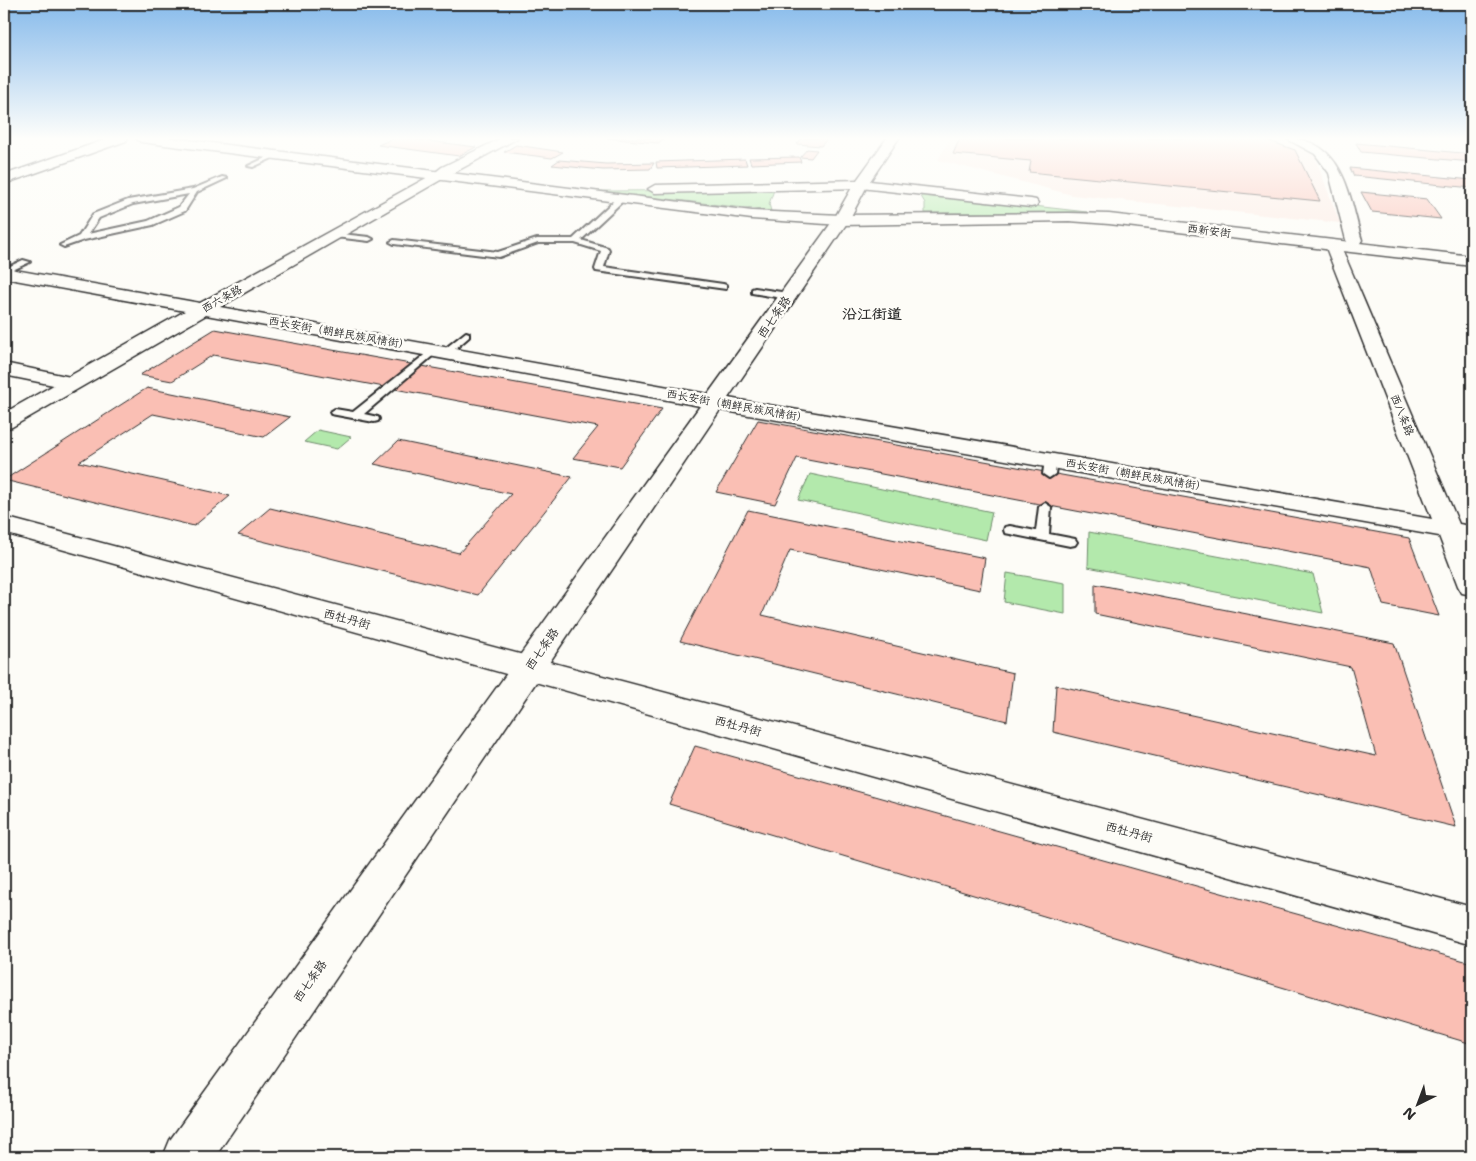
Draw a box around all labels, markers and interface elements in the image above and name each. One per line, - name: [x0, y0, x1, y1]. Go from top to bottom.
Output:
- street label: 西新安街: [1186, 221, 1233, 241]
- street label: 西六条路: [199, 282, 245, 316]
- street label: 西七条路: [754, 293, 794, 341]
- district label: 沿江街道: [842, 304, 902, 324]
- street label: 西长安街（朝鲜民族风情街）: [267, 313, 411, 353]
- street label: 西长安街（朝鲜民族风情街）: [665, 386, 809, 426]
- street label: 西八条路: [1387, 392, 1417, 438]
- street label: 西长安街（朝鲜民族风情街）: [1064, 455, 1208, 495]
- street label: 西牡丹街: [322, 605, 372, 633]
- street label: 西七条路: [522, 625, 562, 673]
- street label: 西牡丹街: [713, 712, 763, 740]
- street label: 西牡丹街: [1104, 818, 1154, 846]
- street label: 西七条路: [290, 957, 330, 1005]
- north arrow: [1394, 1078, 1444, 1128]
- text: N: [1399, 1103, 1419, 1124]

